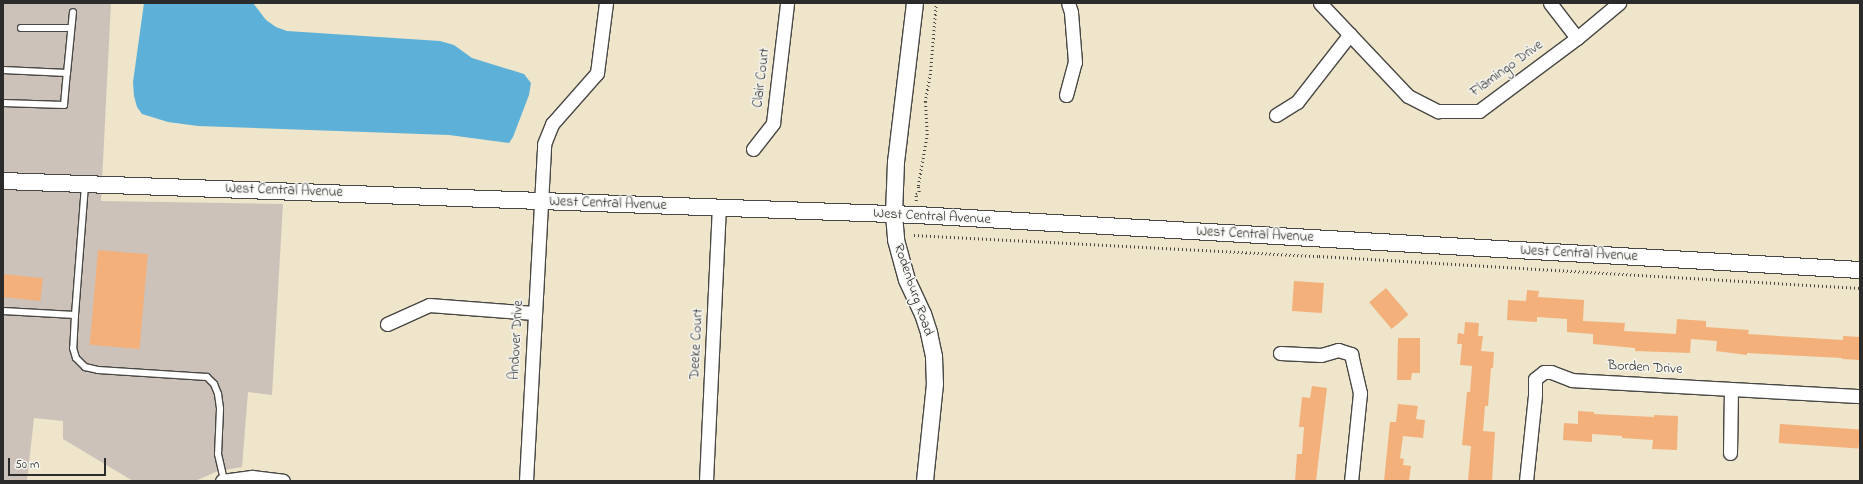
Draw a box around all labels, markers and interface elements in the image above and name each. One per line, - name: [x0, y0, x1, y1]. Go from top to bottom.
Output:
- street label: Flamingo Drive: [1467, 37, 1547, 101]
- street label: Clair Court: [750, 47, 774, 109]
- street label: West Central Avenue: [225, 181, 343, 201]
- street label: West Central Avenue: [549, 194, 667, 214]
- street label: West Central Avenue: [873, 206, 991, 228]
- street label: West Central Avenue: [1196, 224, 1314, 246]
- street label: Rodenburg Road: [889, 242, 937, 338]
- street label: West Central Avenue: [1520, 243, 1638, 265]
- street label: Andover Drive: [507, 300, 527, 380]
- street label: Deeke Court: [687, 308, 707, 380]
- street label: Borden Drive: [1607, 358, 1683, 378]
- scale bar: [10, 450, 108, 476]
- text: 50 m: [15, 456, 39, 474]

